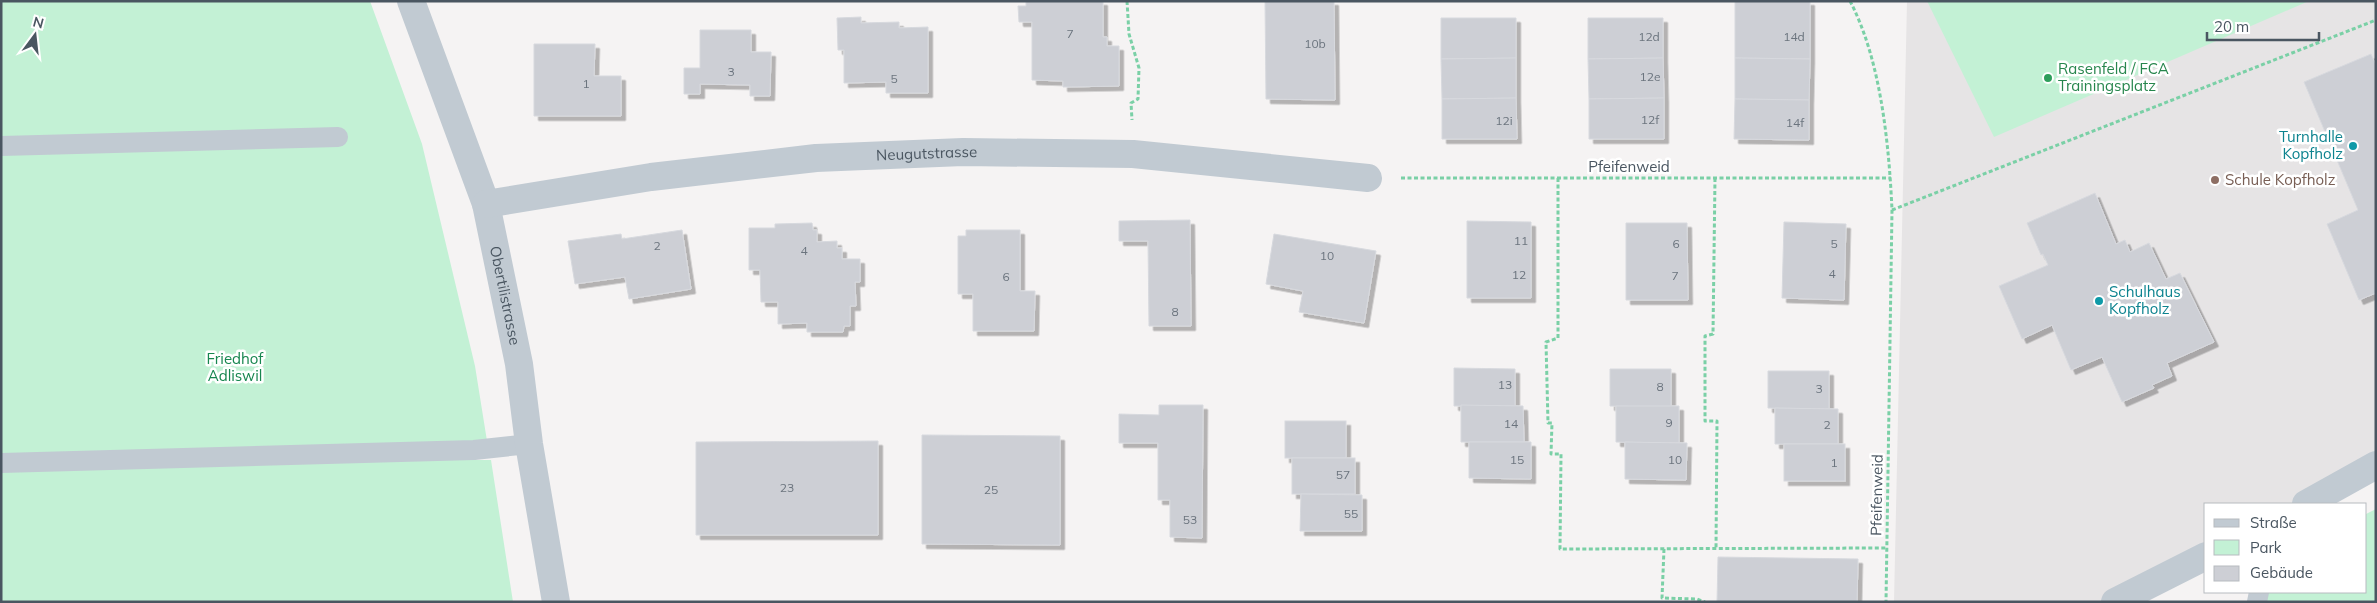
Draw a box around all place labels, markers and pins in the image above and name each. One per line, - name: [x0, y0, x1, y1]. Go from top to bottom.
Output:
- place label: Rasenfeld / FCA Trainingsplatz: [2058, 59, 2169, 95]
- marker: Rasenfeld / FCA Trainingsplatz: [2042, 72, 2054, 84]
- place label: Turnhalle Kopfholz: [2279, 127, 2343, 163]
- marker: Turnhalle Kopfholz: [2347, 140, 2359, 152]
- place label: Schule Kopfholz: [2225, 170, 2336, 189]
- marker: Schule Kopfholz: [2209, 174, 2221, 186]
- place label: Schulhaus Kopfholz: [2109, 282, 2181, 318]
- marker: Schulhaus Kopfholz: [2093, 295, 2105, 307]

